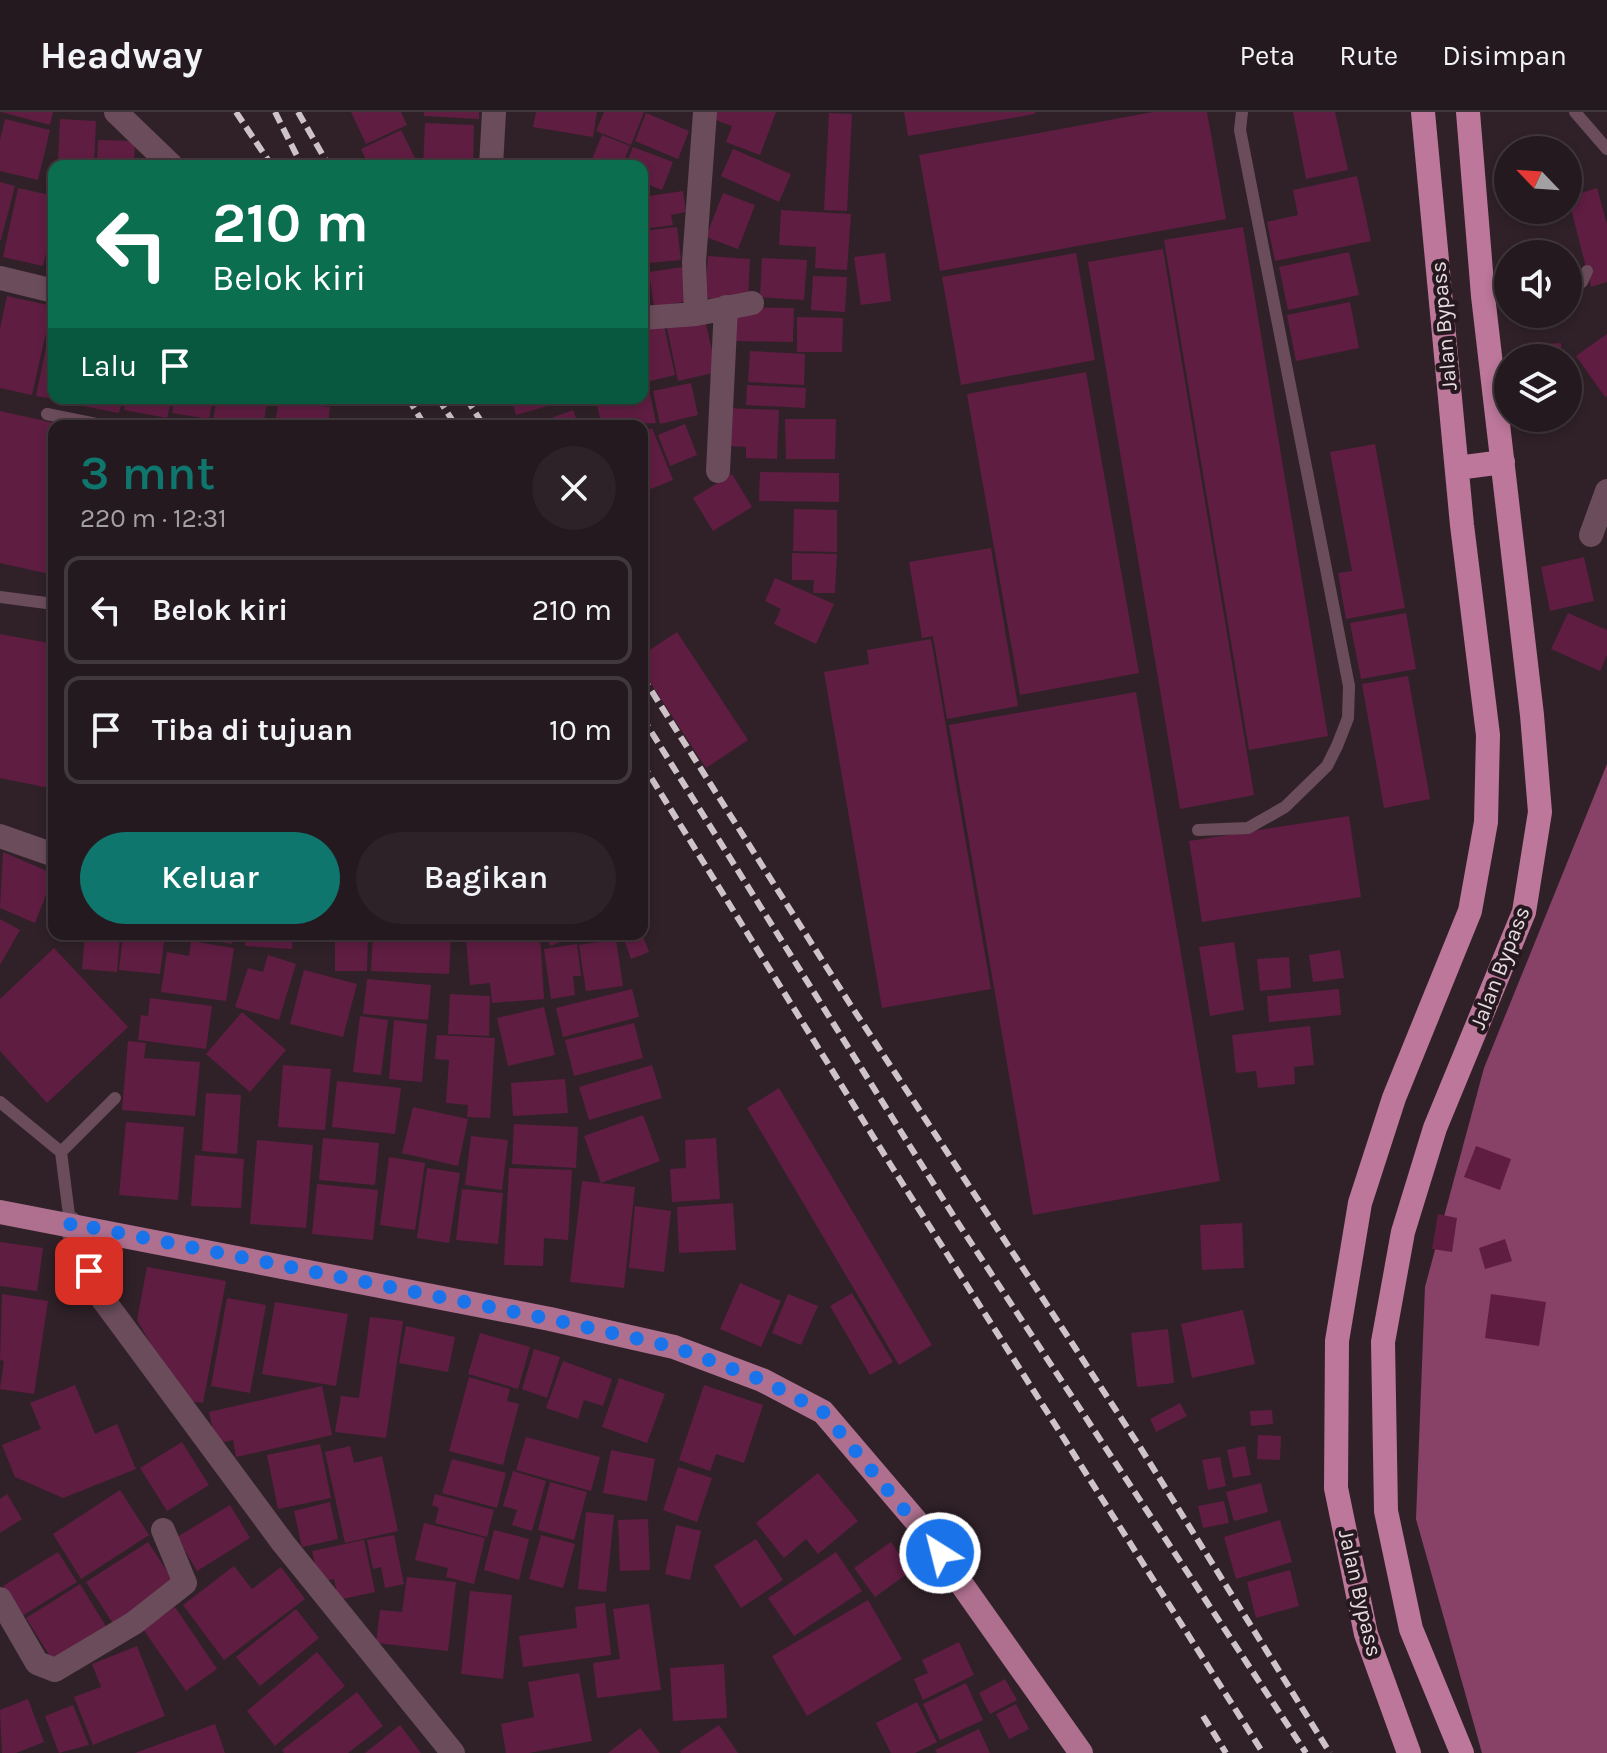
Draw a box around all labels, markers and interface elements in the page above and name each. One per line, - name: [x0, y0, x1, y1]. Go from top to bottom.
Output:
- text: Headway: [40, 33, 203, 78]
- text: Peta: [1239, 39, 1295, 72]
- text: Rute: [1339, 39, 1398, 72]
- text: Disimpan: [1442, 39, 1567, 72]
- north arrow: [1494, 136, 1582, 224]
- map controls: [1494, 136, 1582, 432]
- text: 210 m: [212, 190, 369, 255]
- icon: left: [80, 192, 184, 296]
- button: sound: [1494, 240, 1582, 328]
- text: Belok kiri: [212, 257, 366, 299]
- street label: Jalan Bypass: [1425, 260, 1463, 392]
- icon: arrive: [153, 344, 197, 388]
- button: layers: [1494, 344, 1582, 432]
- text: Lalu: [80, 348, 137, 384]
- text: 3 mnt: [80, 445, 215, 501]
- button: close: [532, 446, 616, 530]
- text: 220 m · 12:31: [80, 503, 227, 534]
- icon: left: [84, 588, 128, 632]
- text: Belok kiri: [152, 592, 288, 628]
- text: 210 m: [532, 592, 612, 628]
- icon: arrive: [84, 708, 128, 752]
- text: Tiba di tujuan: [152, 712, 353, 748]
- text: 10 m: [549, 712, 612, 748]
- button: Keluar: [80, 832, 340, 924]
- button: Bagikan: [356, 832, 616, 924]
- street label: Jalan Bypass: [1465, 903, 1535, 1033]
- pin: [55, 1237, 123, 1305]
- icon: arrive: [67, 1249, 111, 1293]
- position arrow: [898, 1511, 982, 1595]
- street label: Jalan Bypass: [1333, 1527, 1387, 1659]

